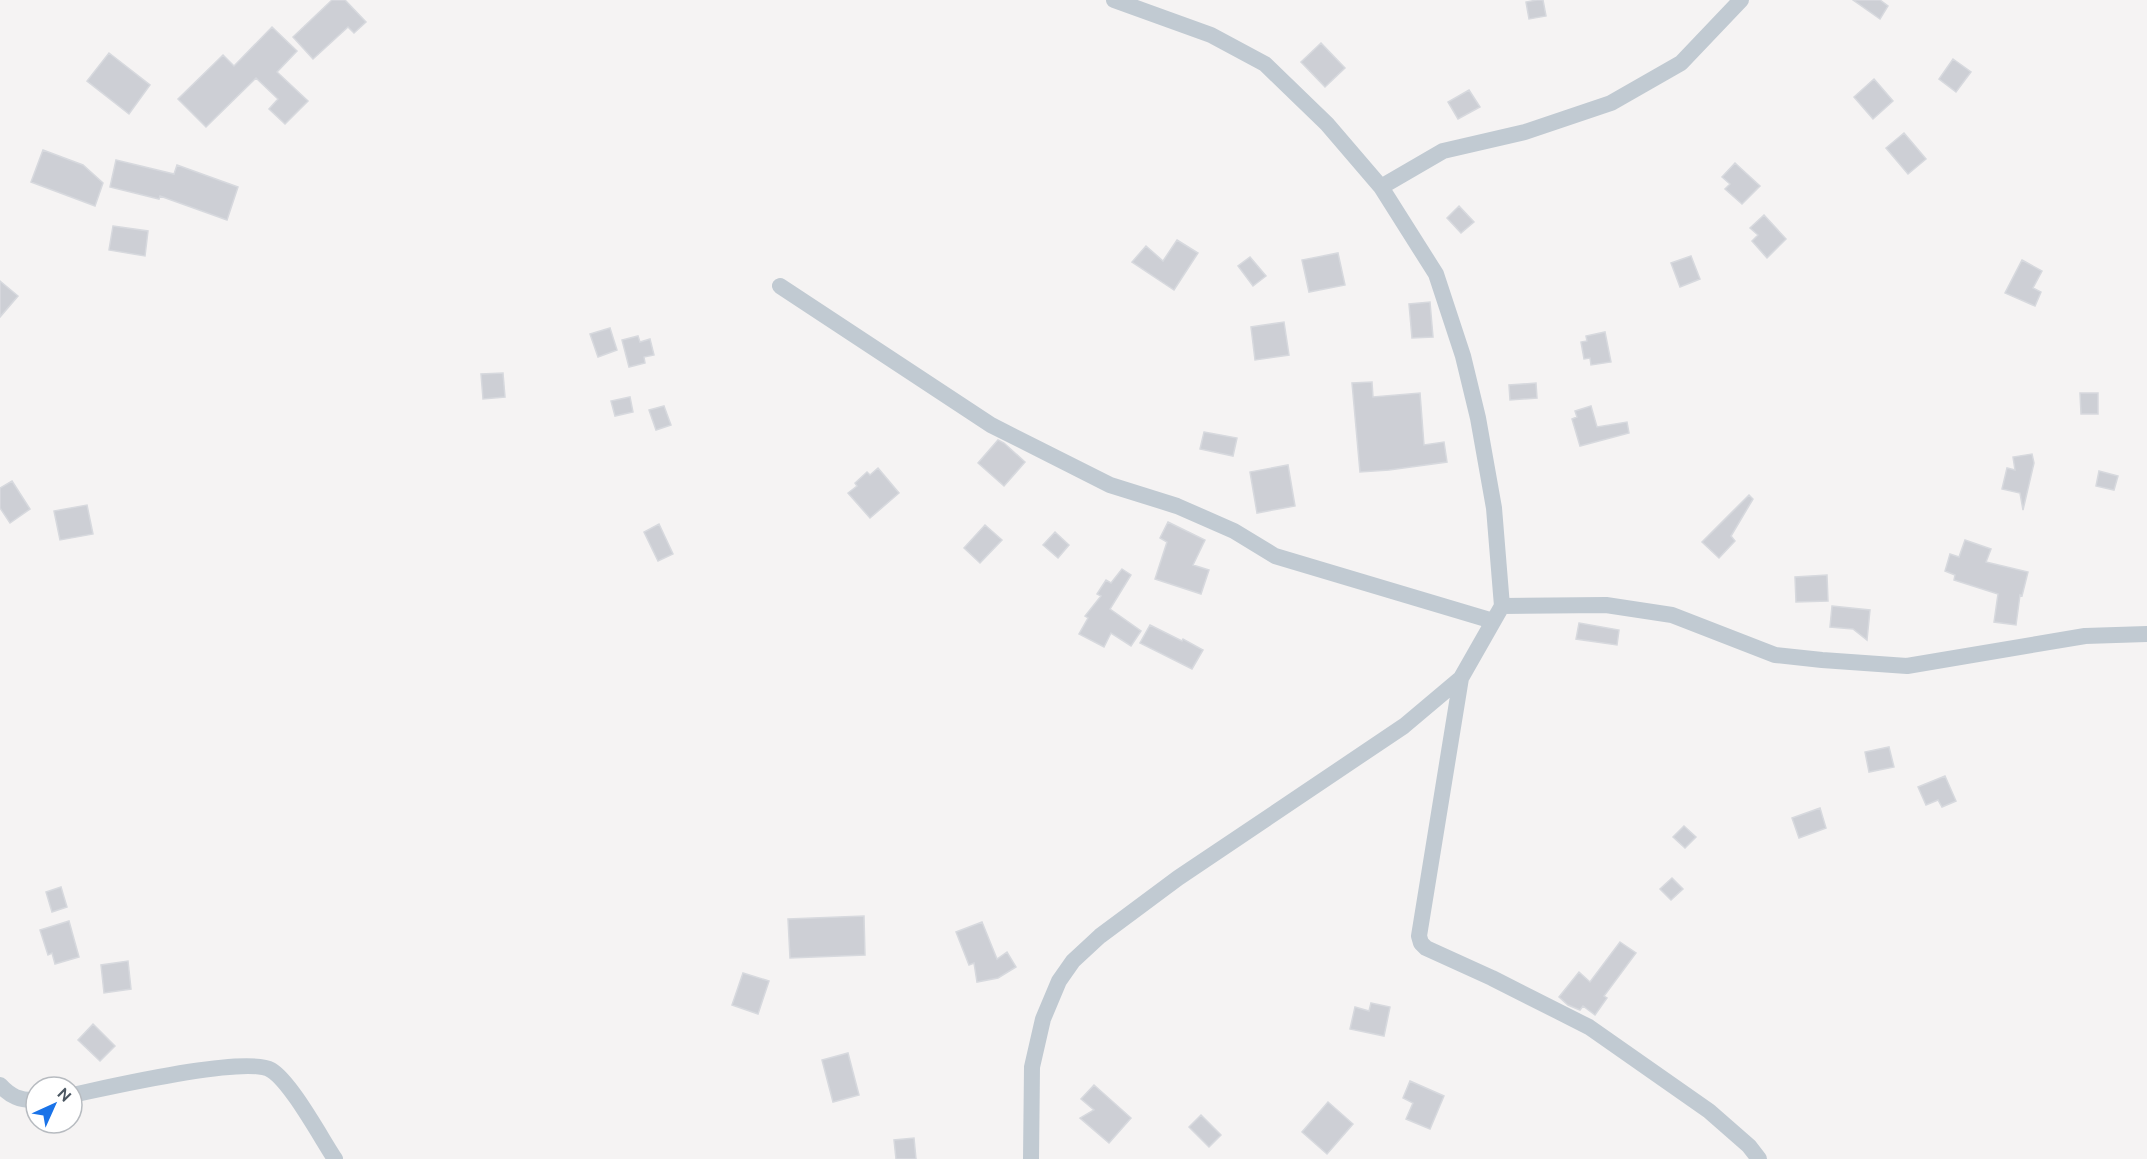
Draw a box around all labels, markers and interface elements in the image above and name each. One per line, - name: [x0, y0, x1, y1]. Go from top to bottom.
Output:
- north arrow: [24, 1075, 84, 1135]
- text: N: [54, 1084, 75, 1105]

